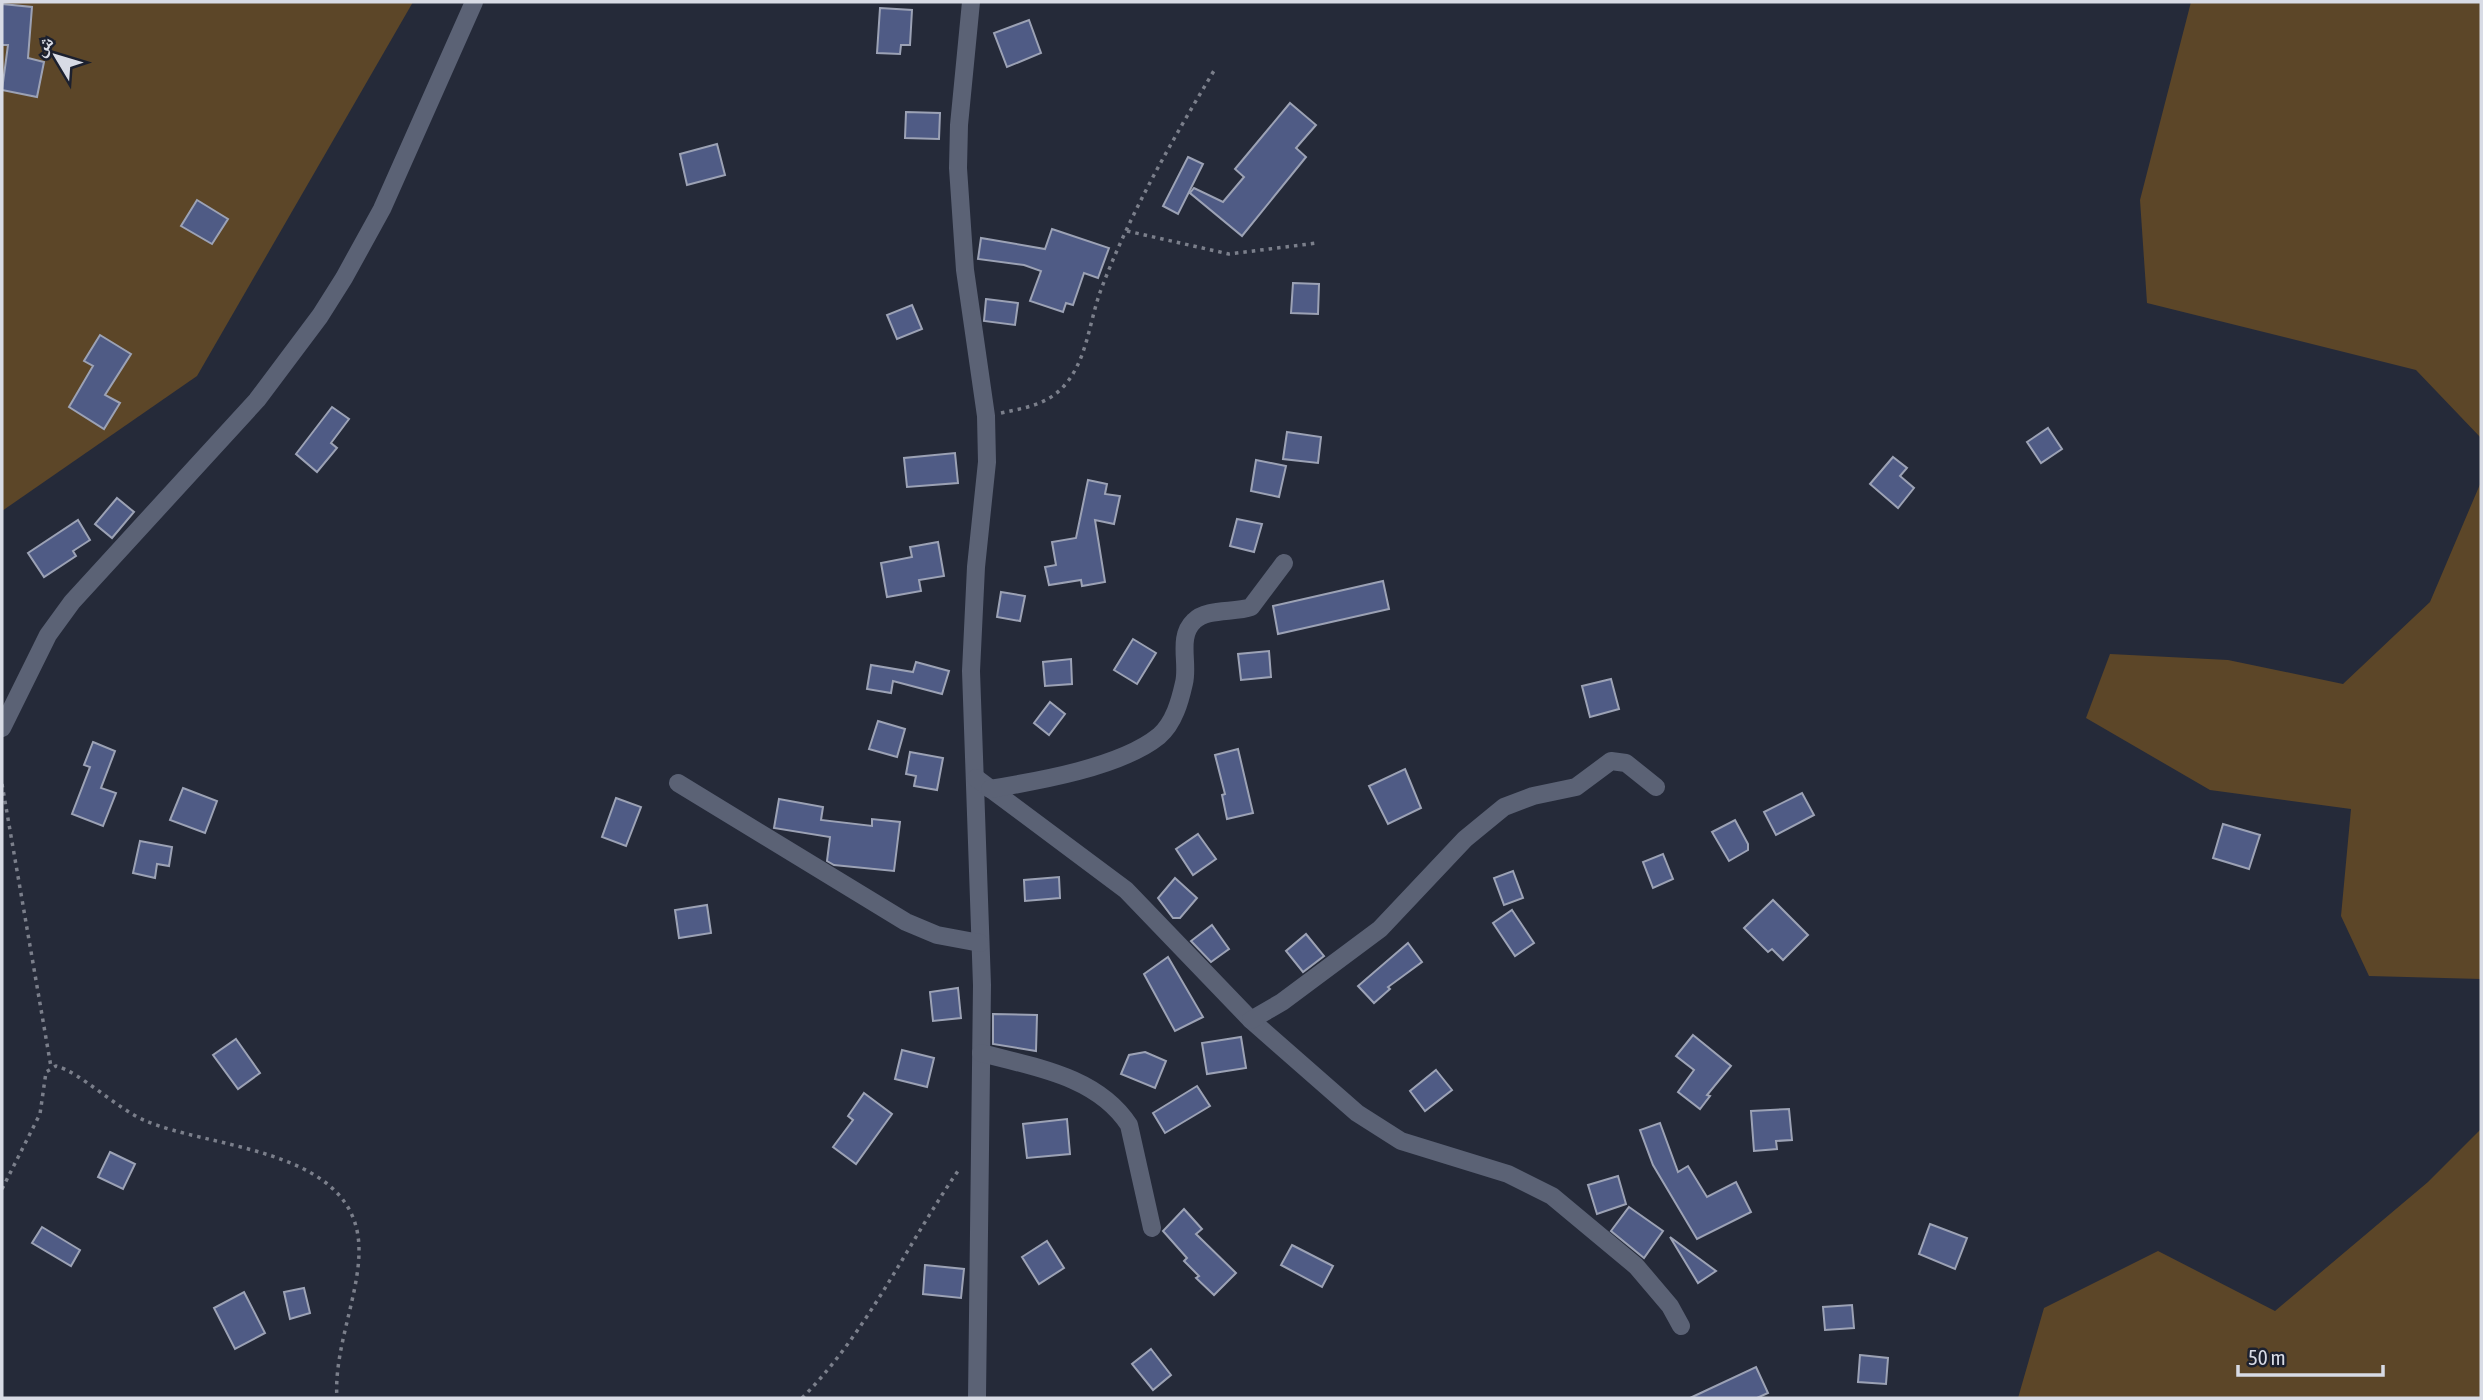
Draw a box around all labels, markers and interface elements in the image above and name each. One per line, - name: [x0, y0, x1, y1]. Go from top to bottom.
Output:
- north arrow: [21, 21, 91, 91]
- text: ش: [28, 31, 58, 61]
- scale bar: [2238, 1334, 2383, 1378]
- text: 50 m: [2248, 1345, 2286, 1369]

